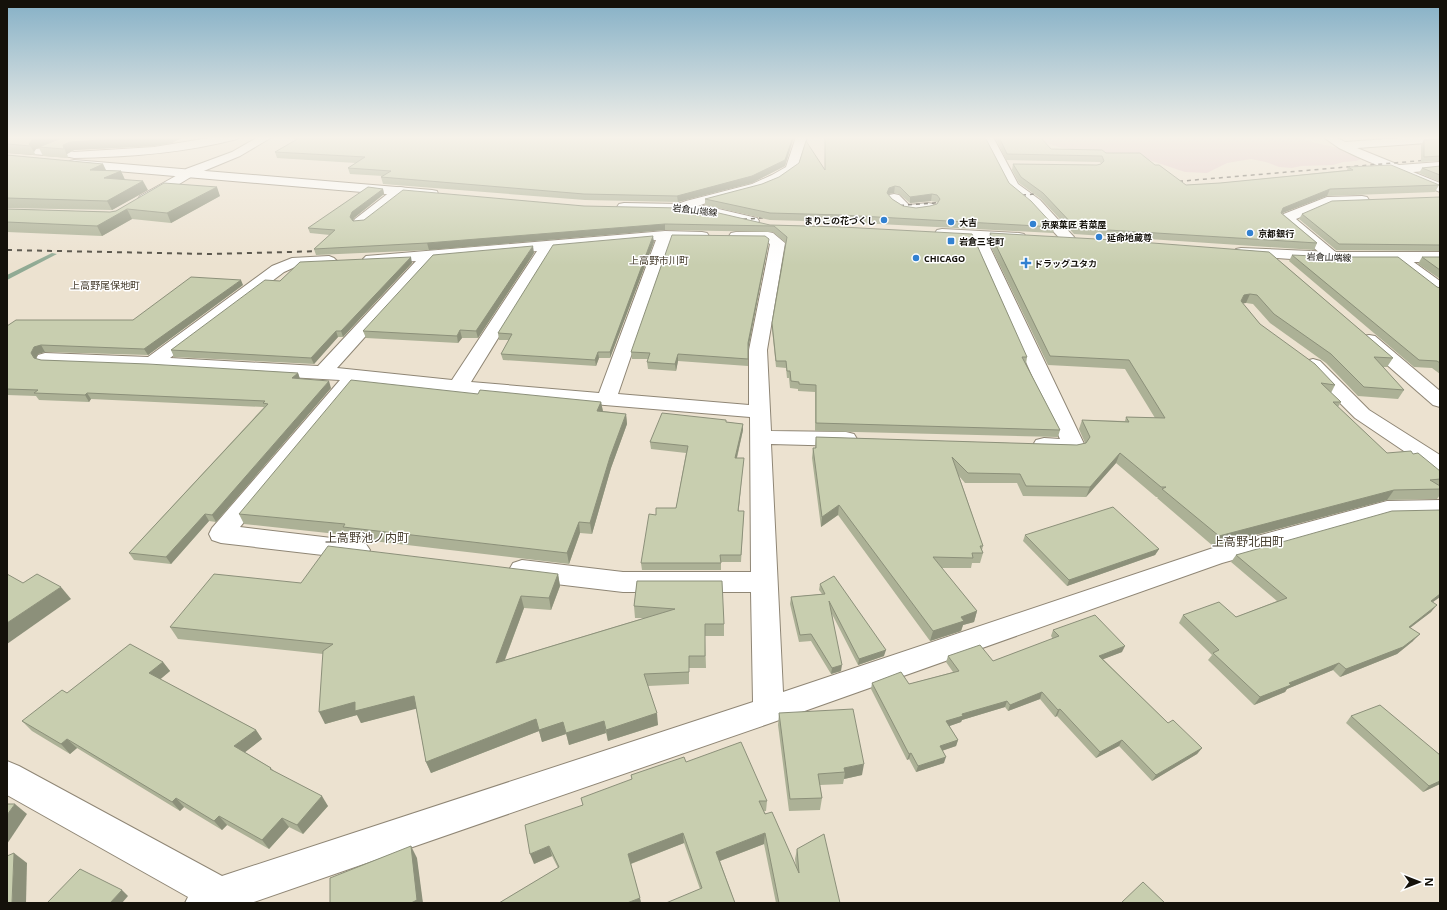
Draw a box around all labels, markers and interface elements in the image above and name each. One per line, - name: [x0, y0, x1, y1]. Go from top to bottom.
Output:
- street label: 岩倉山端線: [672, 201, 719, 219]
- place label: まりこの花づくし: [804, 214, 876, 227]
- marker: まりこの花づくし: [879, 215, 889, 225]
- place label: 大吉: [959, 216, 977, 229]
- marker: 大吉: [946, 217, 956, 227]
- place label: 京栗菓匠 若菜屋: [1041, 218, 1106, 231]
- marker: 京栗菓匠 若菜屋: [1028, 219, 1038, 229]
- place label: 京都銀行: [1258, 227, 1295, 240]
- marker: 京都銀行: [1245, 228, 1255, 238]
- place label: 延命地蔵尊: [1107, 231, 1152, 244]
- marker: 延命地蔵尊: [1094, 232, 1104, 242]
- place label: 岩倉三宅町: [959, 235, 1004, 248]
- marker: 岩倉三宅町: [946, 236, 956, 246]
- street label: 岩倉山端線: [1306, 250, 1353, 264]
- place label: CHICAGO: [924, 252, 965, 265]
- district label: 上高野市川町: [629, 253, 689, 267]
- marker: CHICAGO: [911, 253, 921, 263]
- place label: ドラッグユタカ: [1034, 257, 1097, 270]
- marker: ドラッグユタカ: [1021, 258, 1031, 268]
- district label: 上高野尾保地町: [70, 278, 140, 292]
- district label: 上高野池ノ内町: [325, 529, 409, 546]
- district label: 上高野北田町: [1212, 533, 1284, 550]
- north arrow: [1399, 862, 1439, 902]
- text: N: [1422, 878, 1437, 886]

